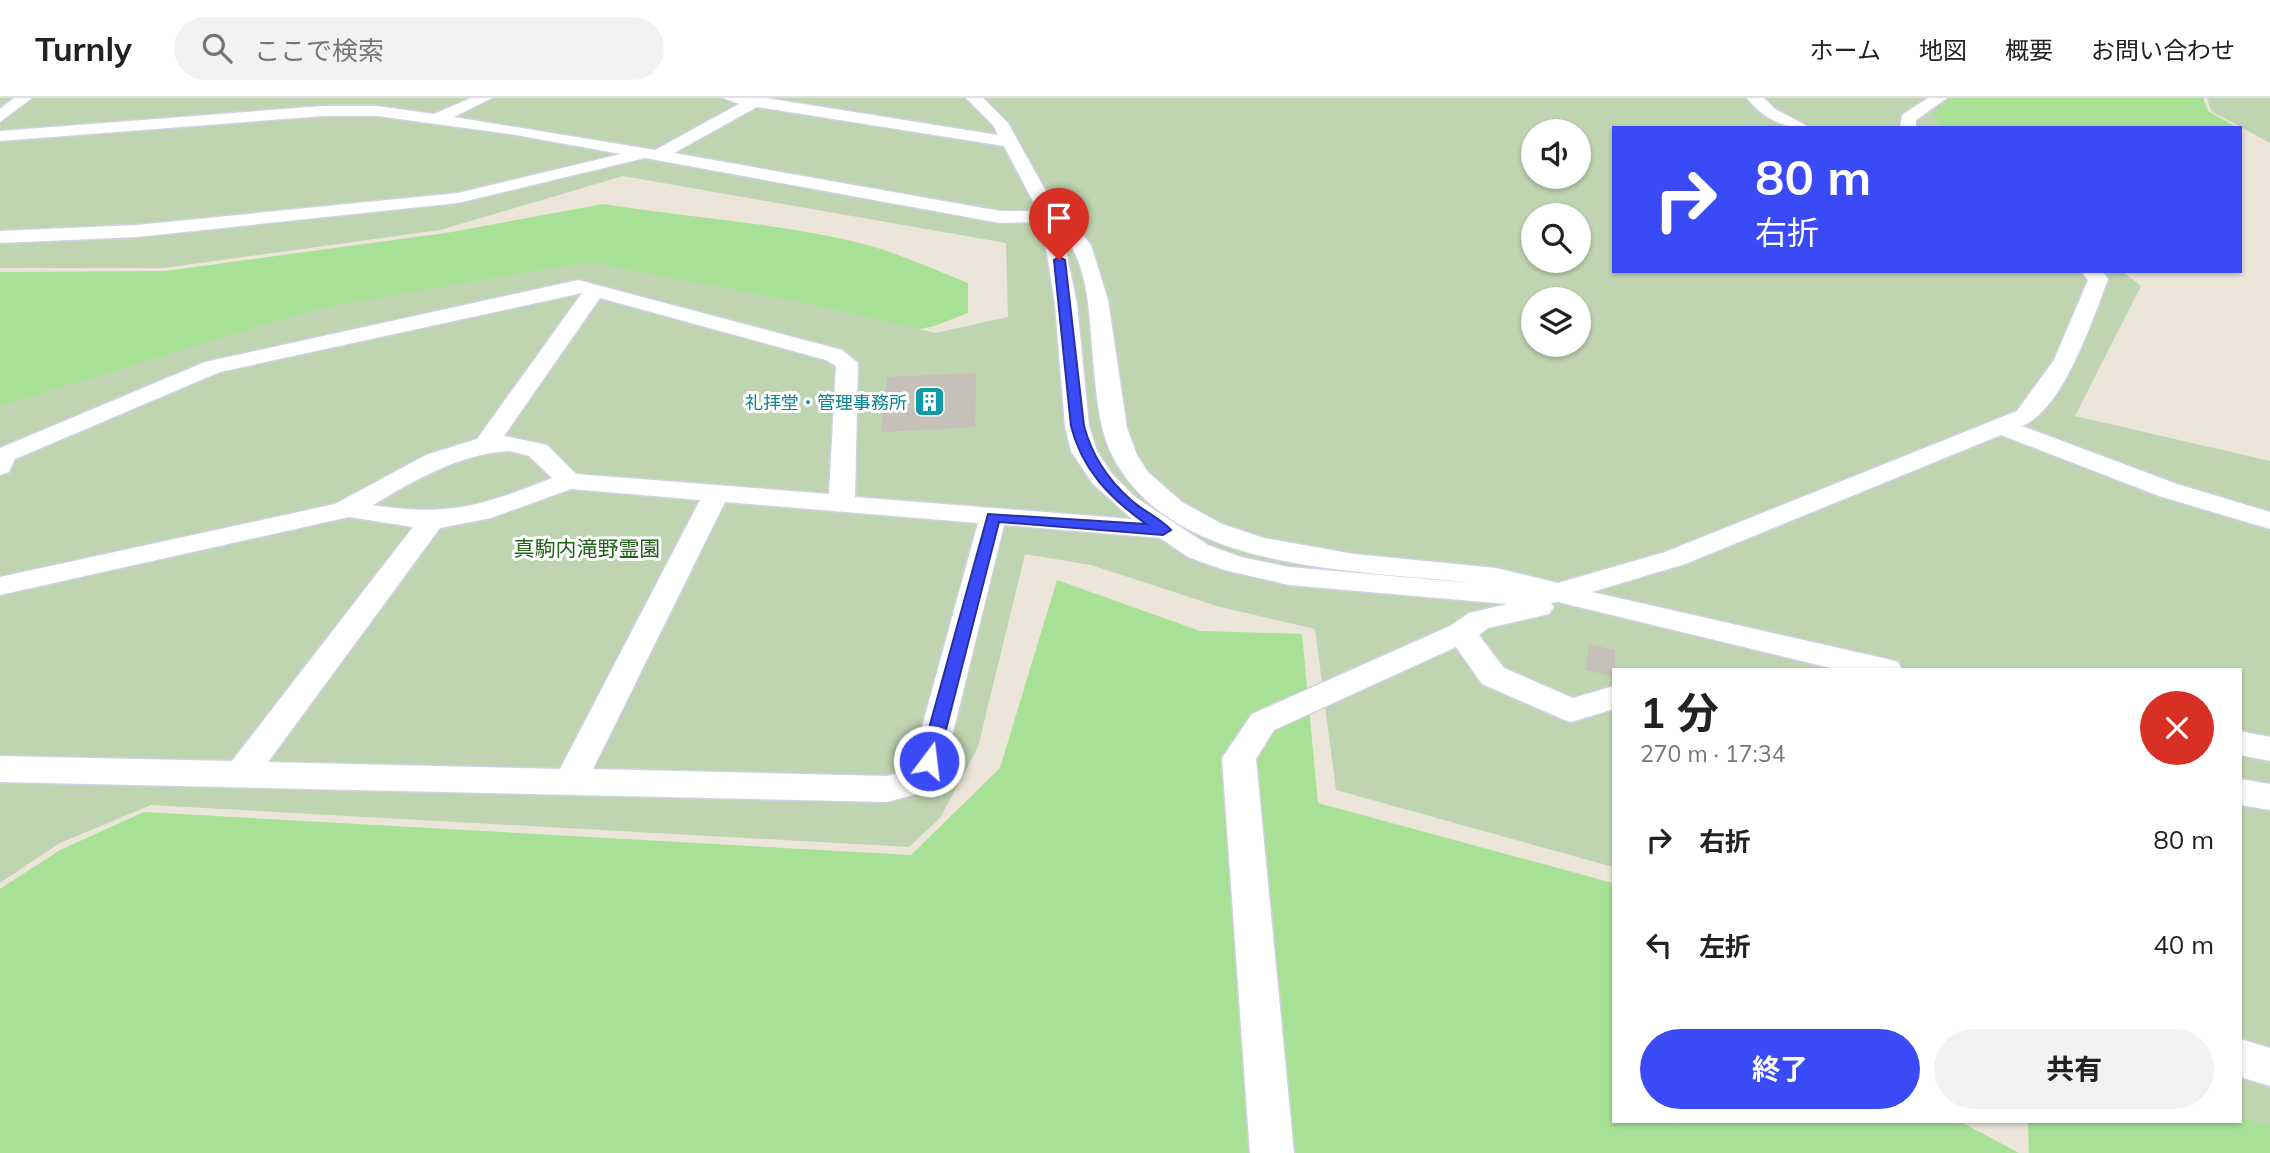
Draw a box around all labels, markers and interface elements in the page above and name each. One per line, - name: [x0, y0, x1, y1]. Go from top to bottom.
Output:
- search box: [174, 17, 664, 80]
- text: Turnly: [35, 28, 132, 69]
- icon: search: [198, 29, 236, 67]
- text: ここで検索: [254, 34, 384, 67]
- text: ホーム: [1810, 35, 1881, 65]
- text: 地図: [1919, 35, 1967, 65]
- text: 概要: [2005, 35, 2053, 65]
- text: お問い合わせ: [2091, 35, 2235, 65]
- map controls: [1521, 119, 1591, 357]
- button: sound: [1521, 119, 1591, 189]
- text: 80 m: [1755, 146, 1871, 207]
- icon: right: [1640, 154, 1731, 245]
- pin: [1029, 188, 1089, 260]
- icon: arrive: [1040, 199, 1078, 237]
- button: search: [1521, 203, 1591, 273]
- text: 右折: [1755, 212, 1819, 252]
- button: layers: [1521, 287, 1591, 357]
- building icon: 礼拝堂・管理事務所: [913, 385, 947, 419]
- place label: 礼拝堂・管理事務所: [745, 391, 907, 414]
- park label: 真駒内滝野霊園: [514, 535, 661, 561]
- text: 1 分: [1640, 686, 1719, 739]
- button: close: [2140, 691, 2214, 765]
- position arrow: [892, 724, 966, 798]
- text: 270 m · 17:34: [1640, 739, 1785, 768]
- icon: right: [1640, 821, 1678, 859]
- text: 80 m: [2153, 823, 2214, 856]
- text: 右折: [1699, 825, 1751, 858]
- icon: left: [1640, 926, 1678, 964]
- text: 40 m: [2153, 928, 2214, 961]
- text: 左折: [1699, 930, 1751, 963]
- button: 終了: [1640, 1029, 1920, 1109]
- button: 共有: [1934, 1029, 2214, 1109]

